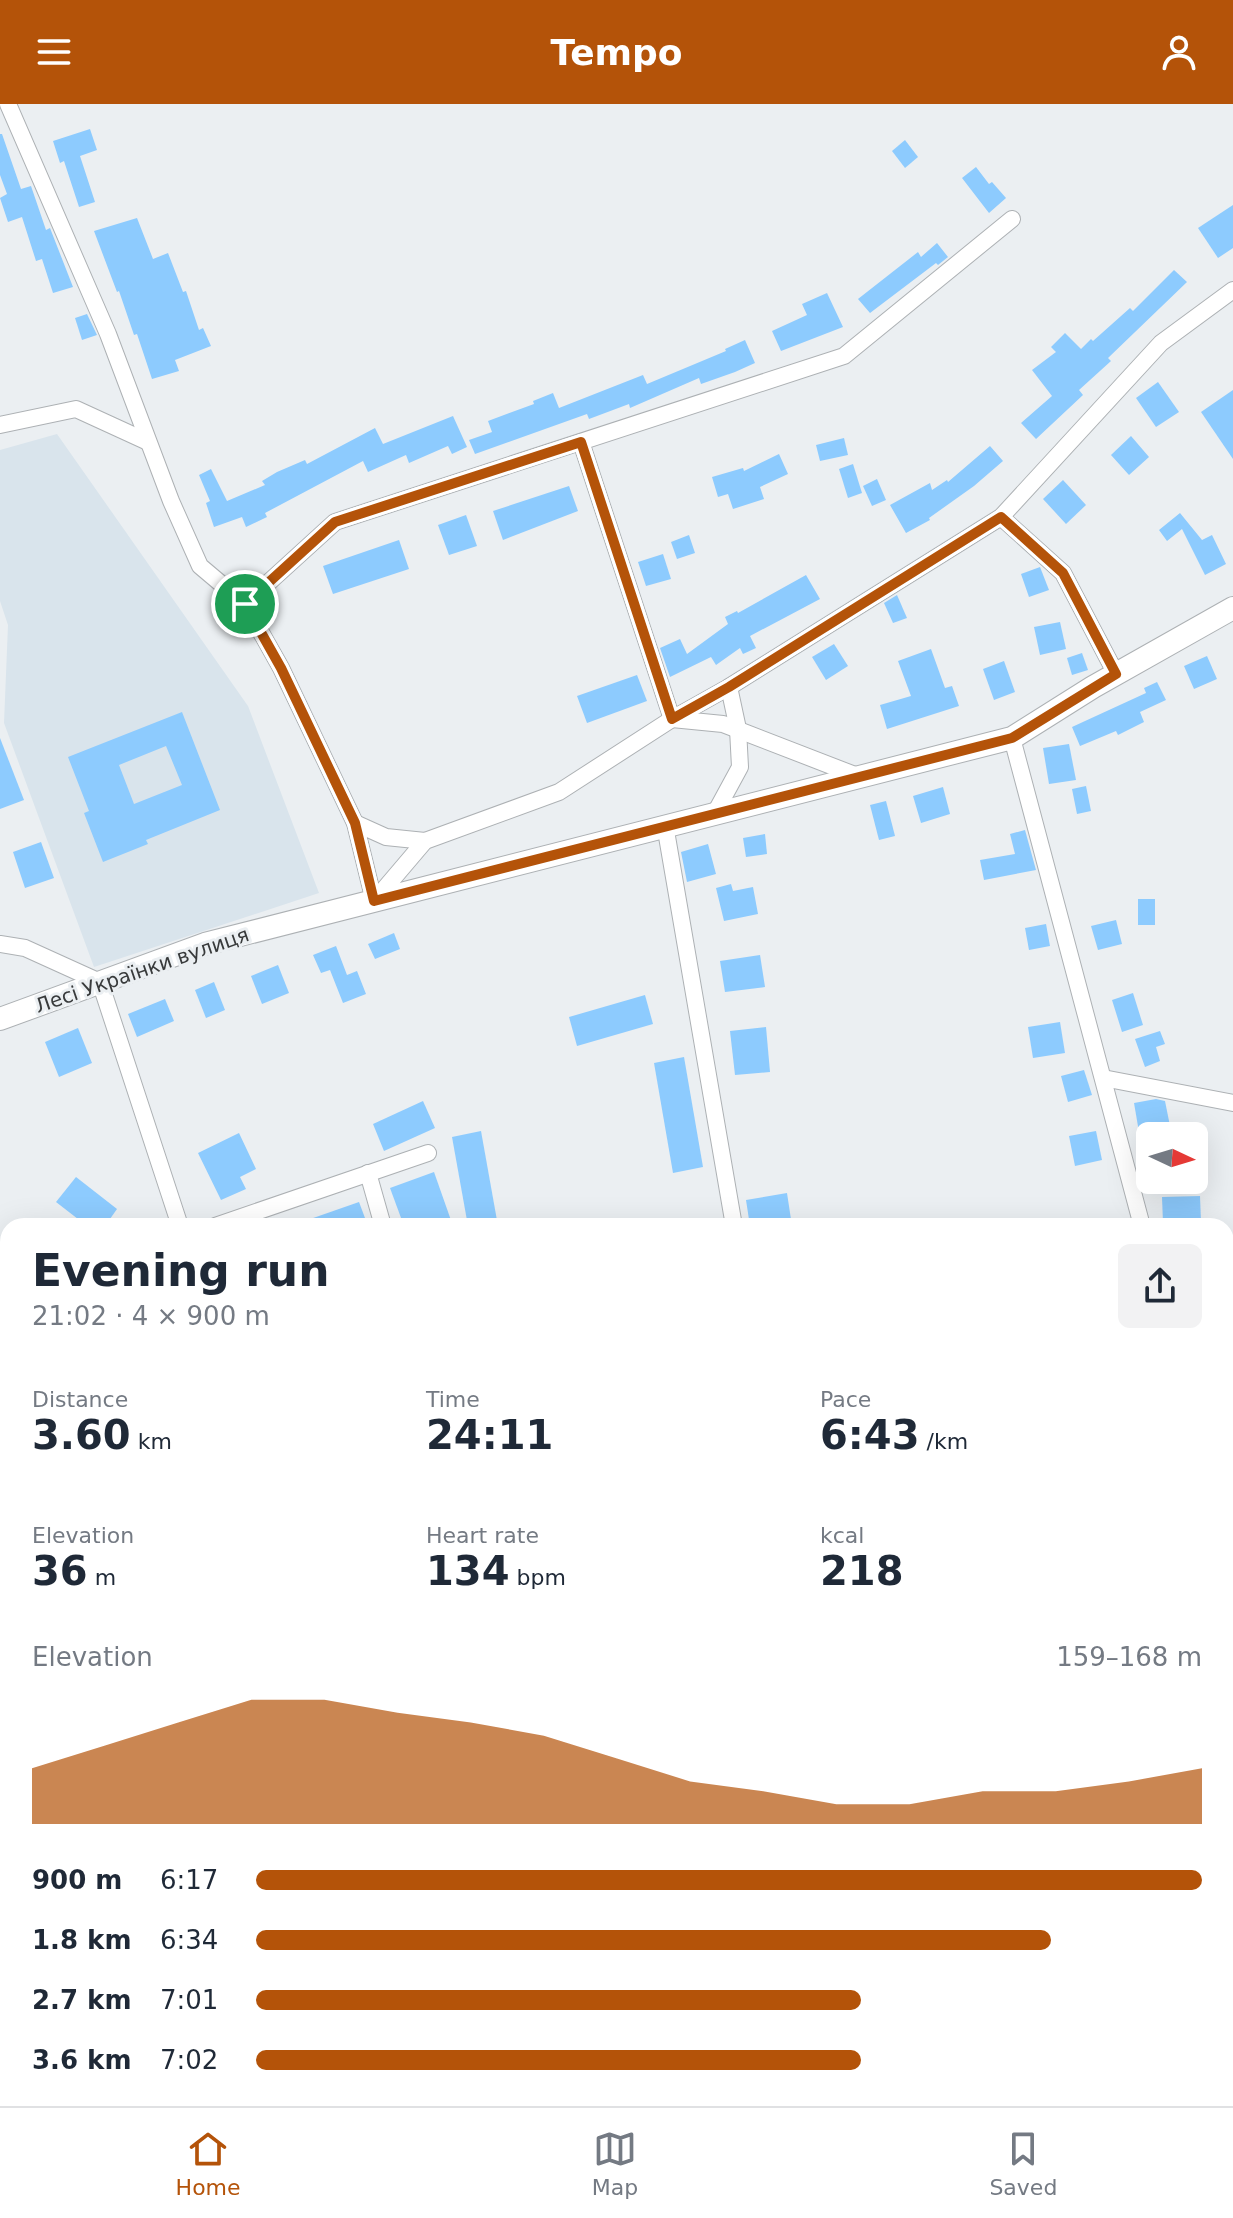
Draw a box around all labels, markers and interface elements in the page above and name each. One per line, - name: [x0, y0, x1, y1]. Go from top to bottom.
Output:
- icon: menu: [32, 30, 76, 74]
- icon: person: [1157, 30, 1201, 74]
- text: Tempo: [550, 32, 683, 73]
- pin: [211, 570, 279, 638]
- icon: arrive: [223, 582, 267, 626]
- street label: Лесі Українки вулиця: [32, 922, 252, 1018]
- north arrow: [1136, 1122, 1208, 1194]
- map controls: [1136, 1122, 1208, 1194]
- button: share: [1118, 1244, 1202, 1328]
- text: Evening run: [32, 1245, 329, 1296]
- text: 21:02 · 4 × 900 m: [32, 1301, 270, 1331]
- text: Distance: [32, 1387, 128, 1412]
- text: Time: [426, 1387, 480, 1412]
- text: Pace: [820, 1387, 871, 1412]
- text: 3.60: [32, 1412, 131, 1458]
- text: 24:11: [426, 1412, 553, 1458]
- text: 6:43: [820, 1412, 920, 1458]
- text: km: [131, 1429, 172, 1454]
- text: /km: [920, 1429, 968, 1454]
- text: Elevation: [32, 1523, 134, 1548]
- text: Heart rate: [426, 1523, 539, 1548]
- text: kcal: [820, 1523, 864, 1548]
- text: 36: [32, 1548, 88, 1594]
- text: 134: [426, 1548, 510, 1594]
- text: 218: [820, 1548, 904, 1594]
- text: m: [88, 1565, 116, 1590]
- text: bpm: [510, 1565, 566, 1590]
- text: Elevation: [32, 1642, 153, 1672]
- text: 159–168 m: [1056, 1642, 1202, 1672]
- text: 900 m: [32, 1865, 122, 1895]
- text: 6:17: [160, 1865, 218, 1895]
- text: 1.8 km: [32, 1925, 132, 1955]
- text: 6:34: [160, 1925, 218, 1955]
- text: 2.7 km: [32, 1985, 132, 2015]
- text: 7:01: [160, 1985, 218, 2015]
- text: 3.6 km: [32, 2045, 132, 2075]
- text: 7:02: [160, 2045, 218, 2075]
- tab: Home: [176, 2127, 241, 2200]
- tab: Map: [592, 2127, 638, 2200]
- tab: Saved: [989, 2127, 1057, 2200]

